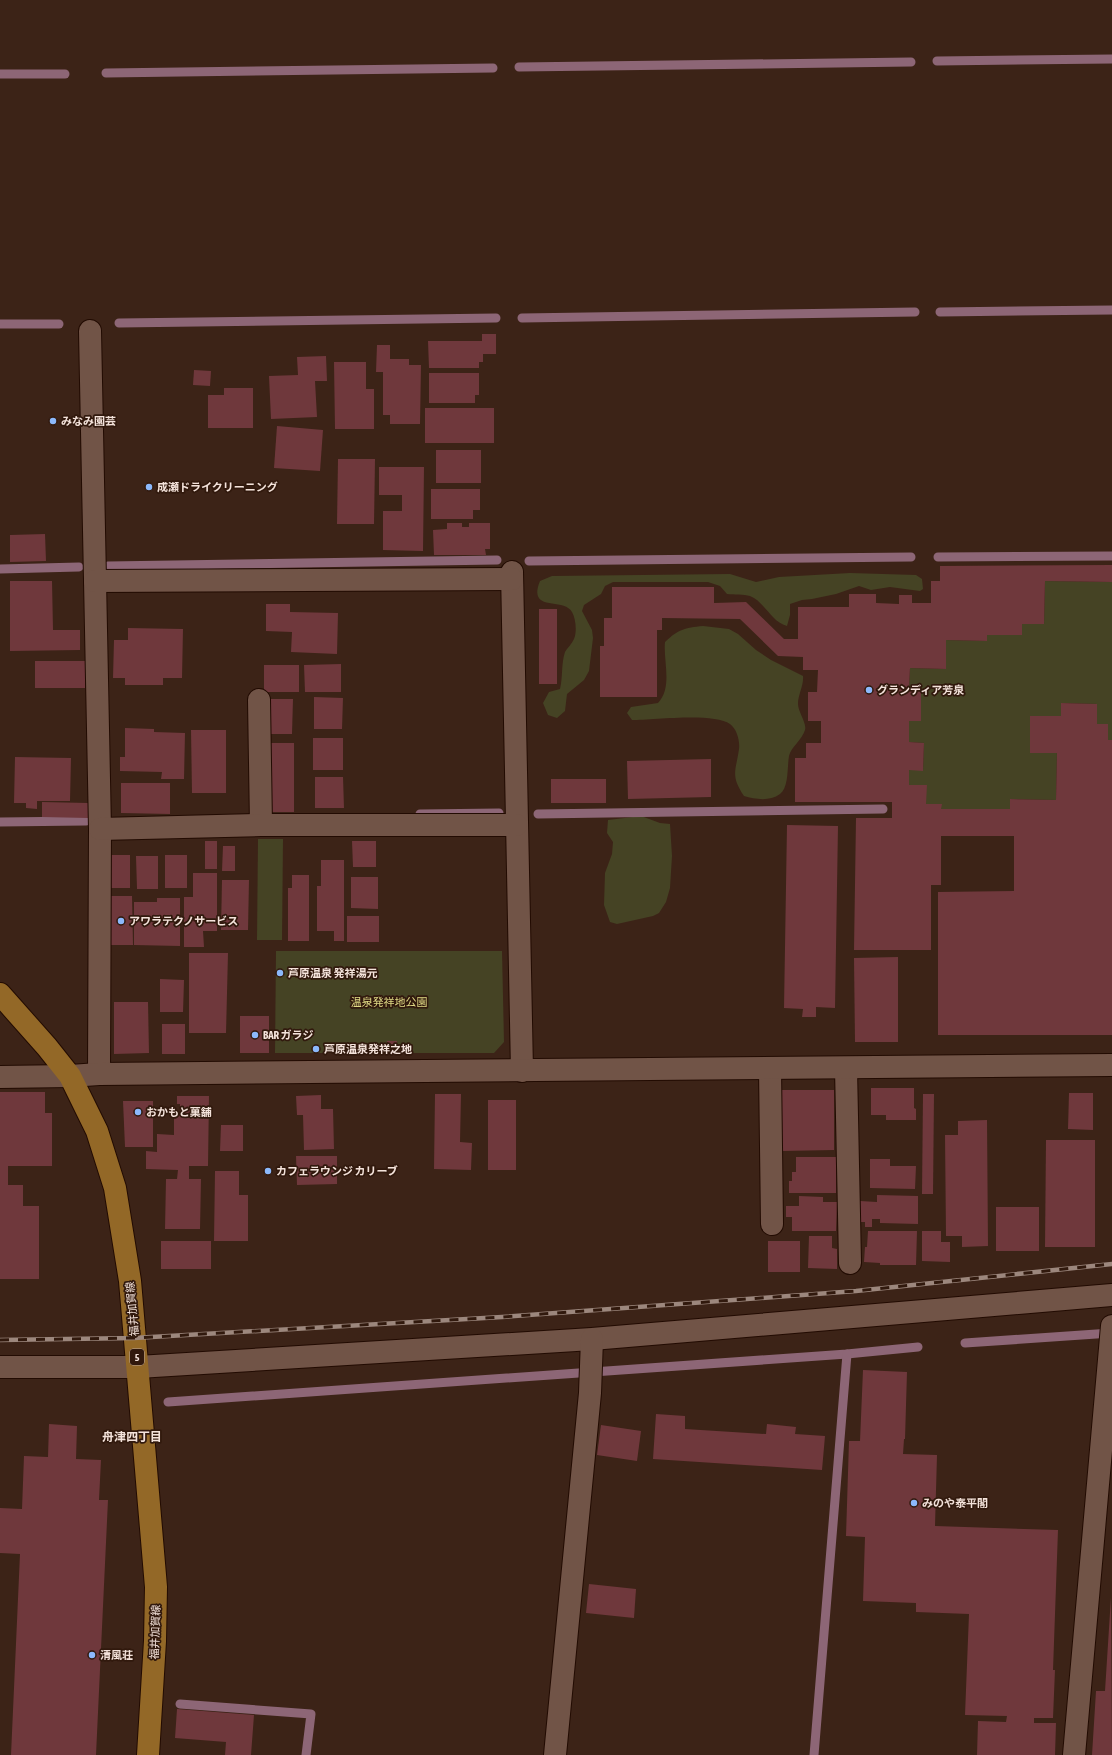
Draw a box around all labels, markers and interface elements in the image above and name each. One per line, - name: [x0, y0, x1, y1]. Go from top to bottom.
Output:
- place label: みなみ園芸: [61, 415, 116, 427]
- marker: みなみ園芸: [48, 416, 58, 426]
- place label: 成瀬ドライクリーニング: [157, 481, 278, 493]
- marker: 成瀬ドライクリーニング: [144, 482, 154, 492]
- place label: グランディア芳泉: [877, 684, 964, 696]
- marker: グランディア芳泉: [864, 685, 874, 695]
- place label: アワラテクノサービス: [129, 915, 238, 927]
- marker: アワラテクノサービス: [116, 916, 126, 926]
- place label: 芦原温泉 発祥湯元: [288, 967, 378, 979]
- marker: 芦原温泉 発祥湯元: [275, 968, 285, 978]
- park label: 温泉発祥地公園: [351, 996, 428, 1008]
- place label: BAR ガラジ: [263, 1029, 313, 1041]
- marker: BAR ガラジ: [250, 1030, 260, 1040]
- place label: 芦原温泉発祥之地: [324, 1043, 412, 1055]
- marker: 芦原温泉発祥之地: [311, 1044, 321, 1054]
- place label: おかもと菓舗: [146, 1106, 212, 1118]
- marker: おかもと菓舗: [133, 1107, 143, 1117]
- place label: カフェラウンジ カリーブ: [276, 1165, 398, 1177]
- marker: カフェラウンジ カリーブ: [263, 1166, 273, 1176]
- street label: 福井加賀線: [124, 1281, 140, 1337]
- road number: 5: [130, 1349, 144, 1365]
- district label: 舟津四丁目: [102, 1430, 162, 1444]
- place label: みのや泰平閣: [922, 1497, 988, 1509]
- marker: みのや泰平閣: [909, 1498, 919, 1508]
- street label: 福井加賀線: [148, 1604, 162, 1660]
- place label: 清風荘: [100, 1649, 133, 1661]
- marker: 清風荘: [87, 1650, 97, 1660]

